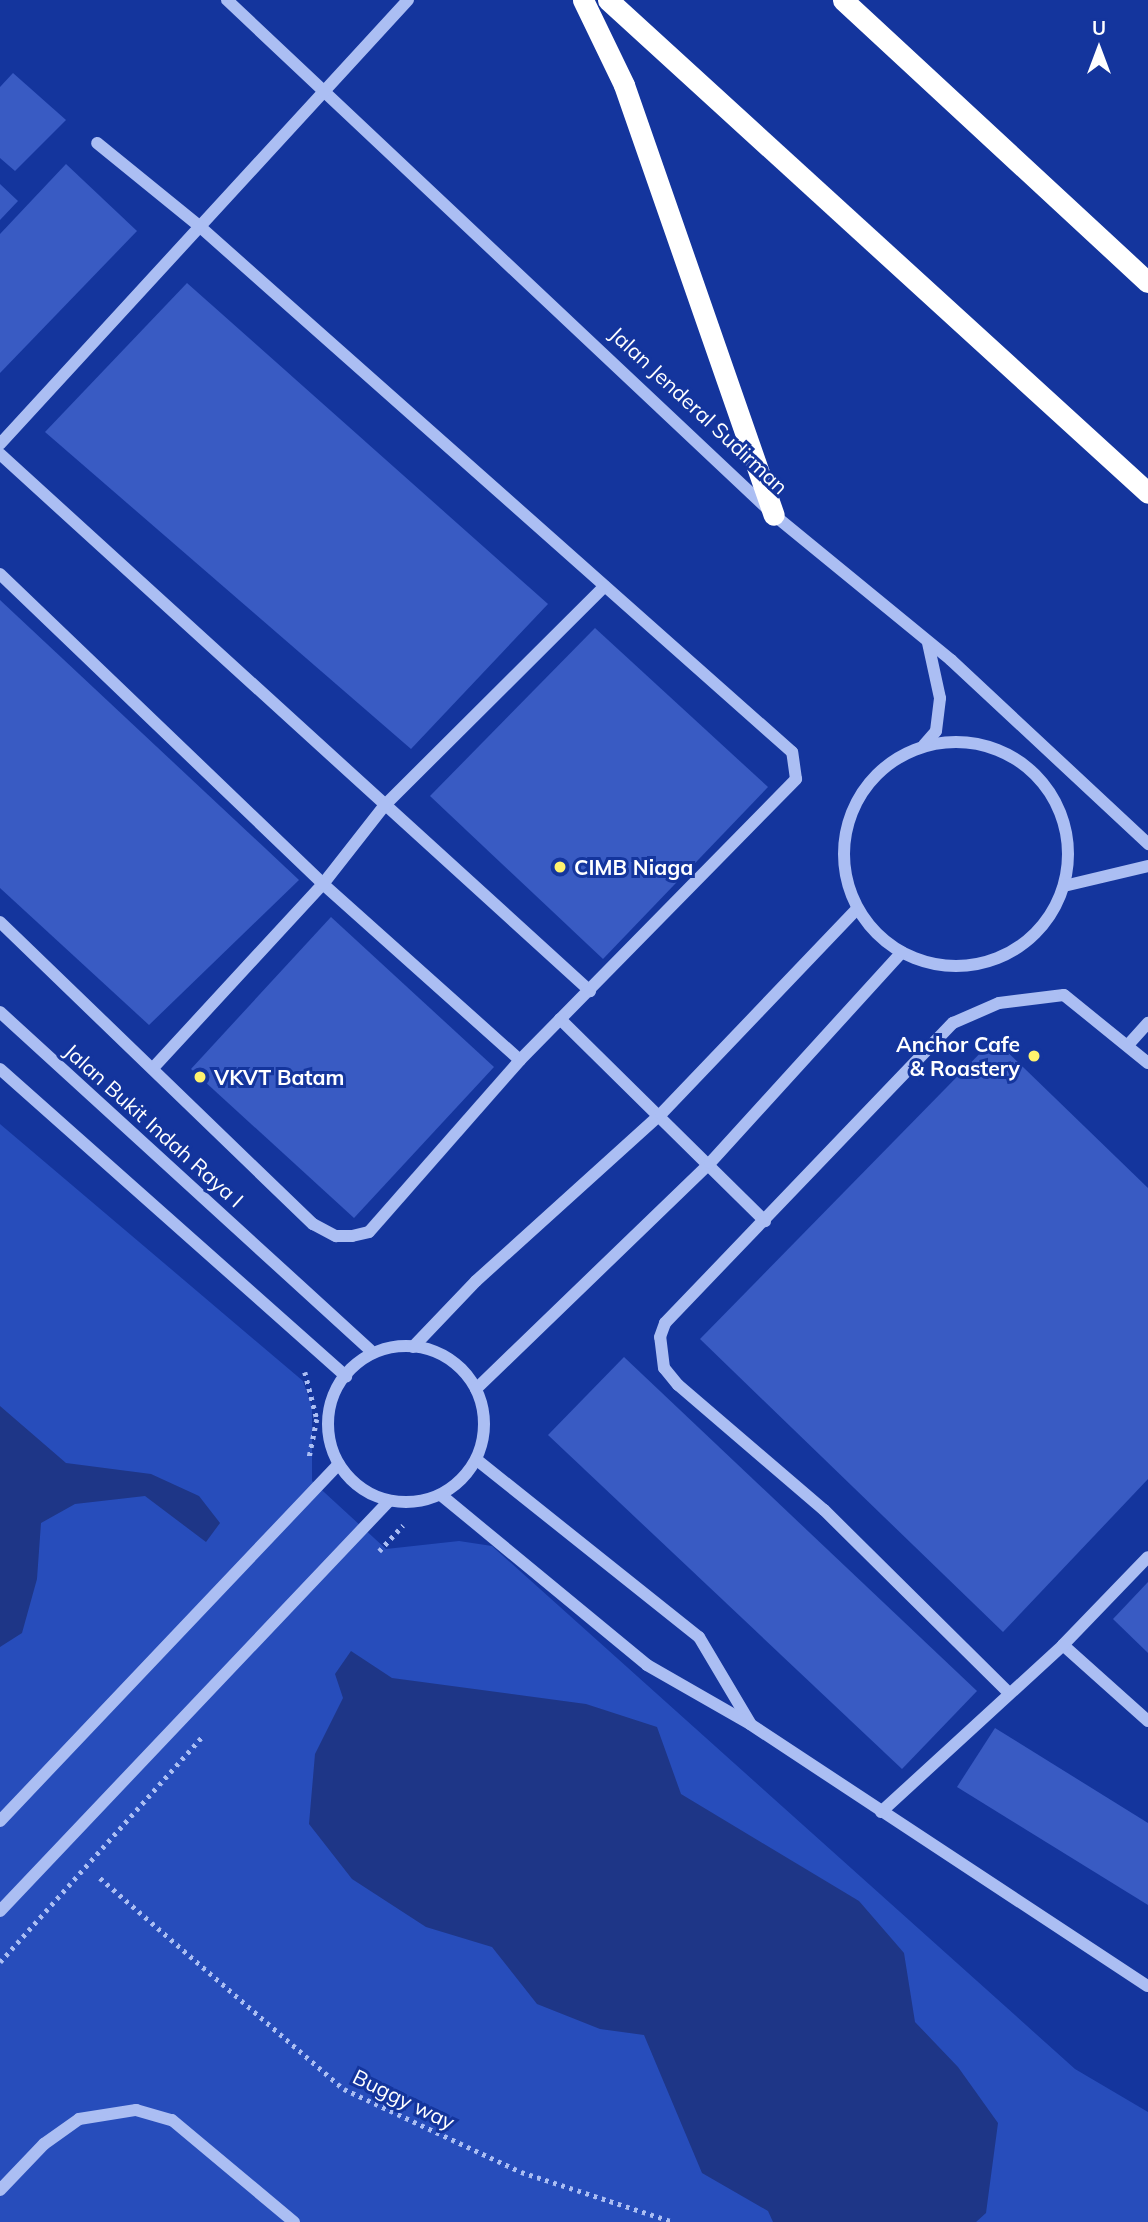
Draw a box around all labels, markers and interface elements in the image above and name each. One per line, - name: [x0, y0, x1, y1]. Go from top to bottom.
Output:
- north arrow: [1064, 14, 1134, 84]
- text: U: [1092, 16, 1106, 40]
- street label: Jalan Jenderal Sudirman: [605, 321, 793, 499]
- place label: CIMB Niaga: [574, 854, 693, 880]
- marker: CIMB Niaga: [552, 859, 568, 875]
- place label: Anchor Cafe & Roastery: [896, 1031, 1020, 1081]
- street label: Jalan Bukit Indah Raya I: [59, 1038, 249, 1212]
- marker: Anchor Cafe & Roastery: [1026, 1048, 1042, 1064]
- place label: VKVT Batam: [214, 1064, 344, 1090]
- marker: VKVT Batam: [192, 1069, 208, 1085]
- street label: Buggy way: [349, 2064, 459, 2134]

